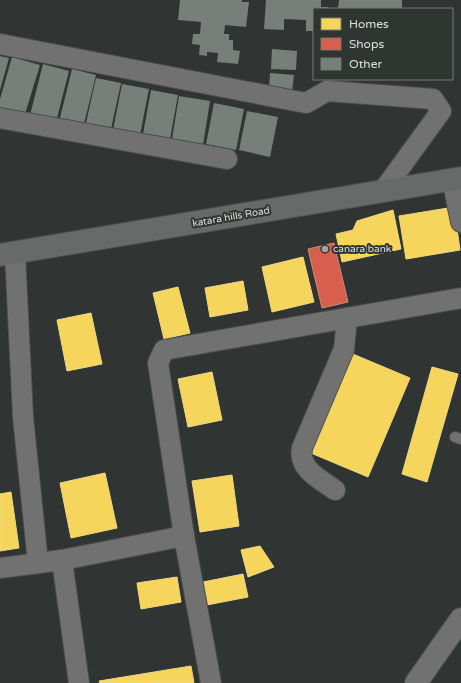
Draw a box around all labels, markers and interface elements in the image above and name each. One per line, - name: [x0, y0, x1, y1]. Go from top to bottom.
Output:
- legend: [313, 8, 453, 80]
- text: Homes: [349, 17, 389, 31]
- text: Shops: [349, 37, 384, 51]
- text: Other: [349, 57, 382, 71]
- street label: katara hills Road: [191, 204, 271, 230]
- place label: canara bank: [333, 243, 392, 255]
- marker: canara bank: [320, 244, 330, 254]

